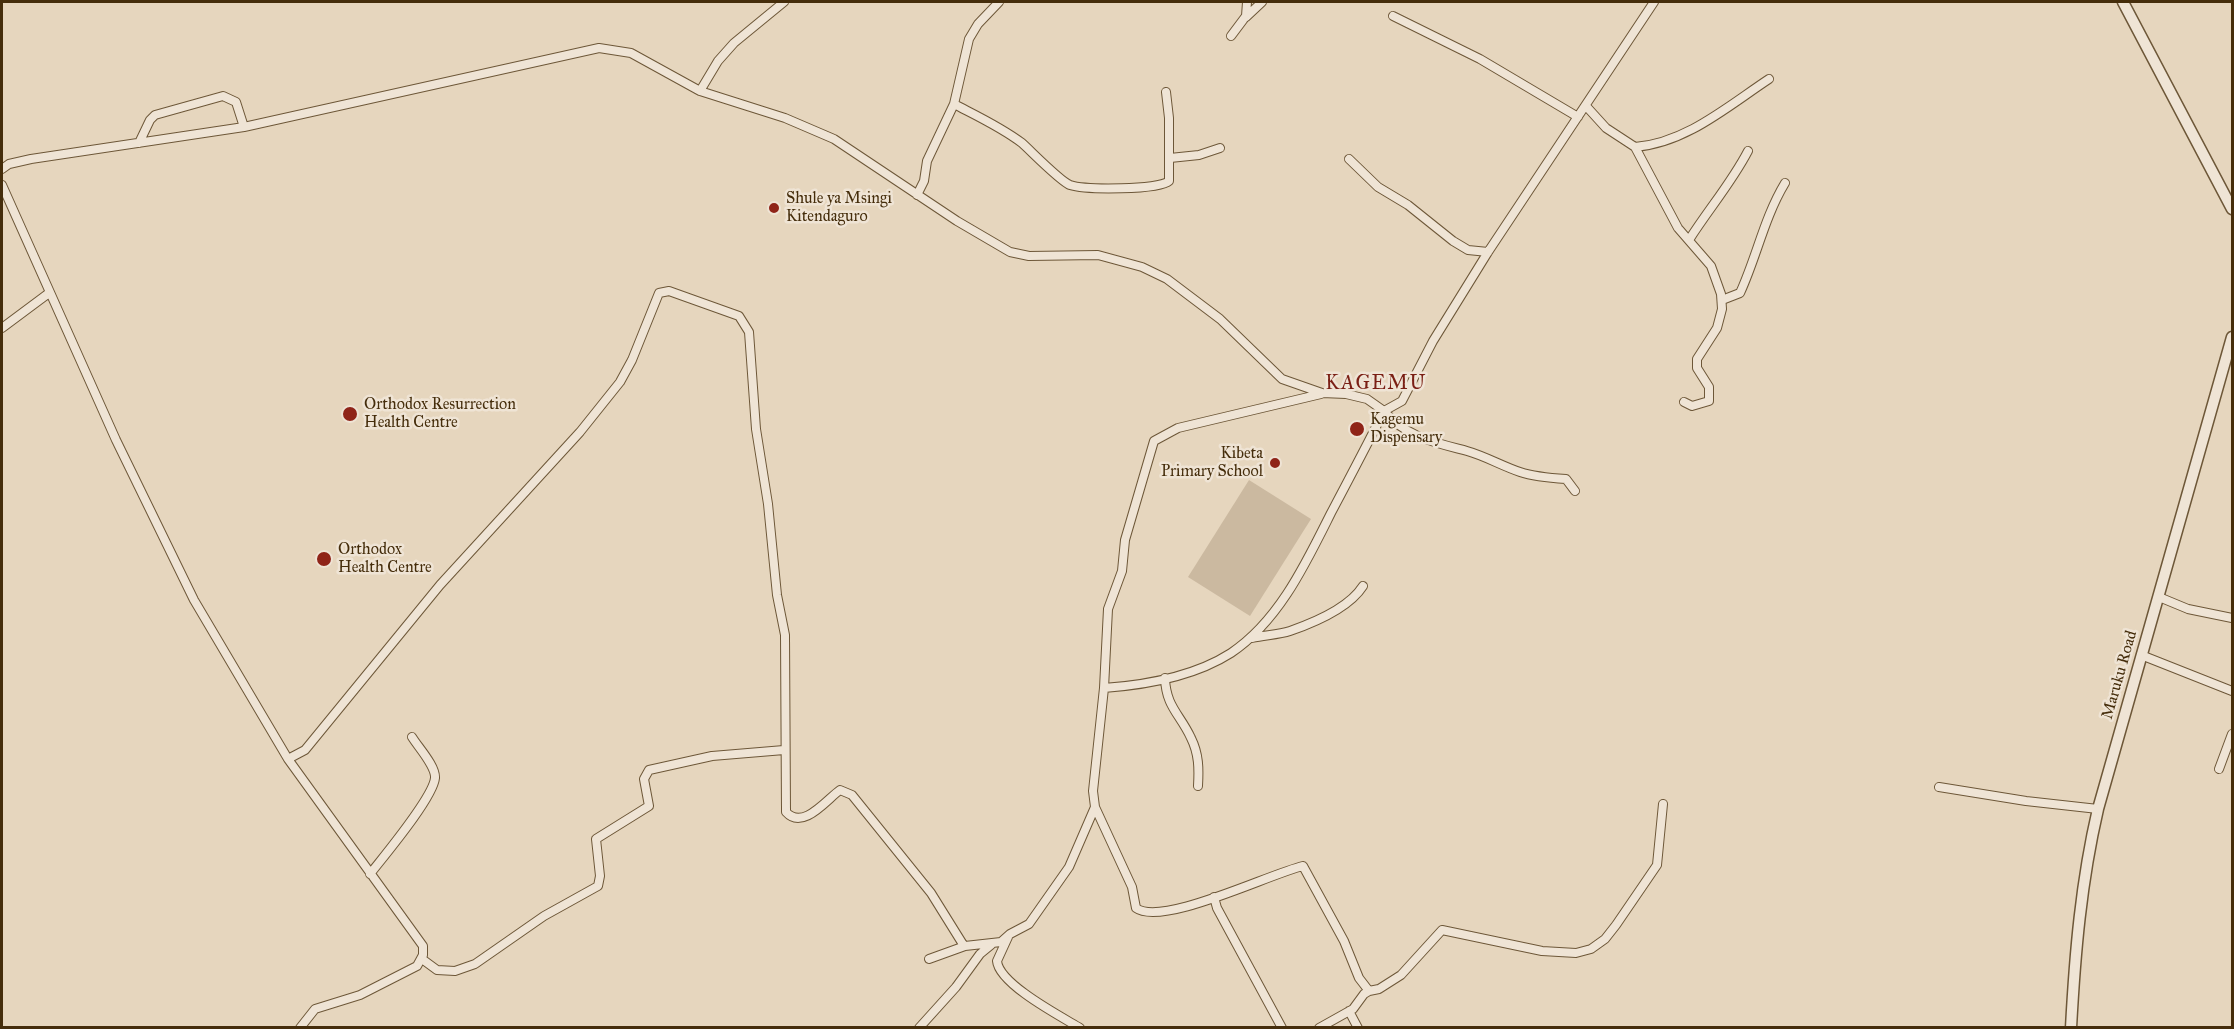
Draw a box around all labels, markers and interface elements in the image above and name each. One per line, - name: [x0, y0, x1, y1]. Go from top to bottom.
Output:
- place label: Shule ya Msingi Kitendaguro: [786, 189, 892, 227]
- marker: Shule ya Msingi Kitendaguro: [767, 201, 781, 215]
- district label: KAGEMU: [1325, 372, 1427, 396]
- place label: Orthodox Resurrection Health Centre: [364, 395, 516, 433]
- marker: Orthodox Resurrection Health Centre: [341, 405, 359, 423]
- place label: Kagemu Dispensary: [1370, 410, 1442, 448]
- marker: Kagemu Dispensary: [1348, 420, 1366, 438]
- place label: Kibeta Primary School: [1161, 444, 1263, 482]
- marker: Kibeta Primary School: [1268, 456, 1282, 470]
- place label: Orthodox Health Centre: [338, 540, 432, 578]
- marker: Orthodox Health Centre: [315, 550, 333, 568]
- street label: Maruku Road: [2098, 628, 2142, 722]

